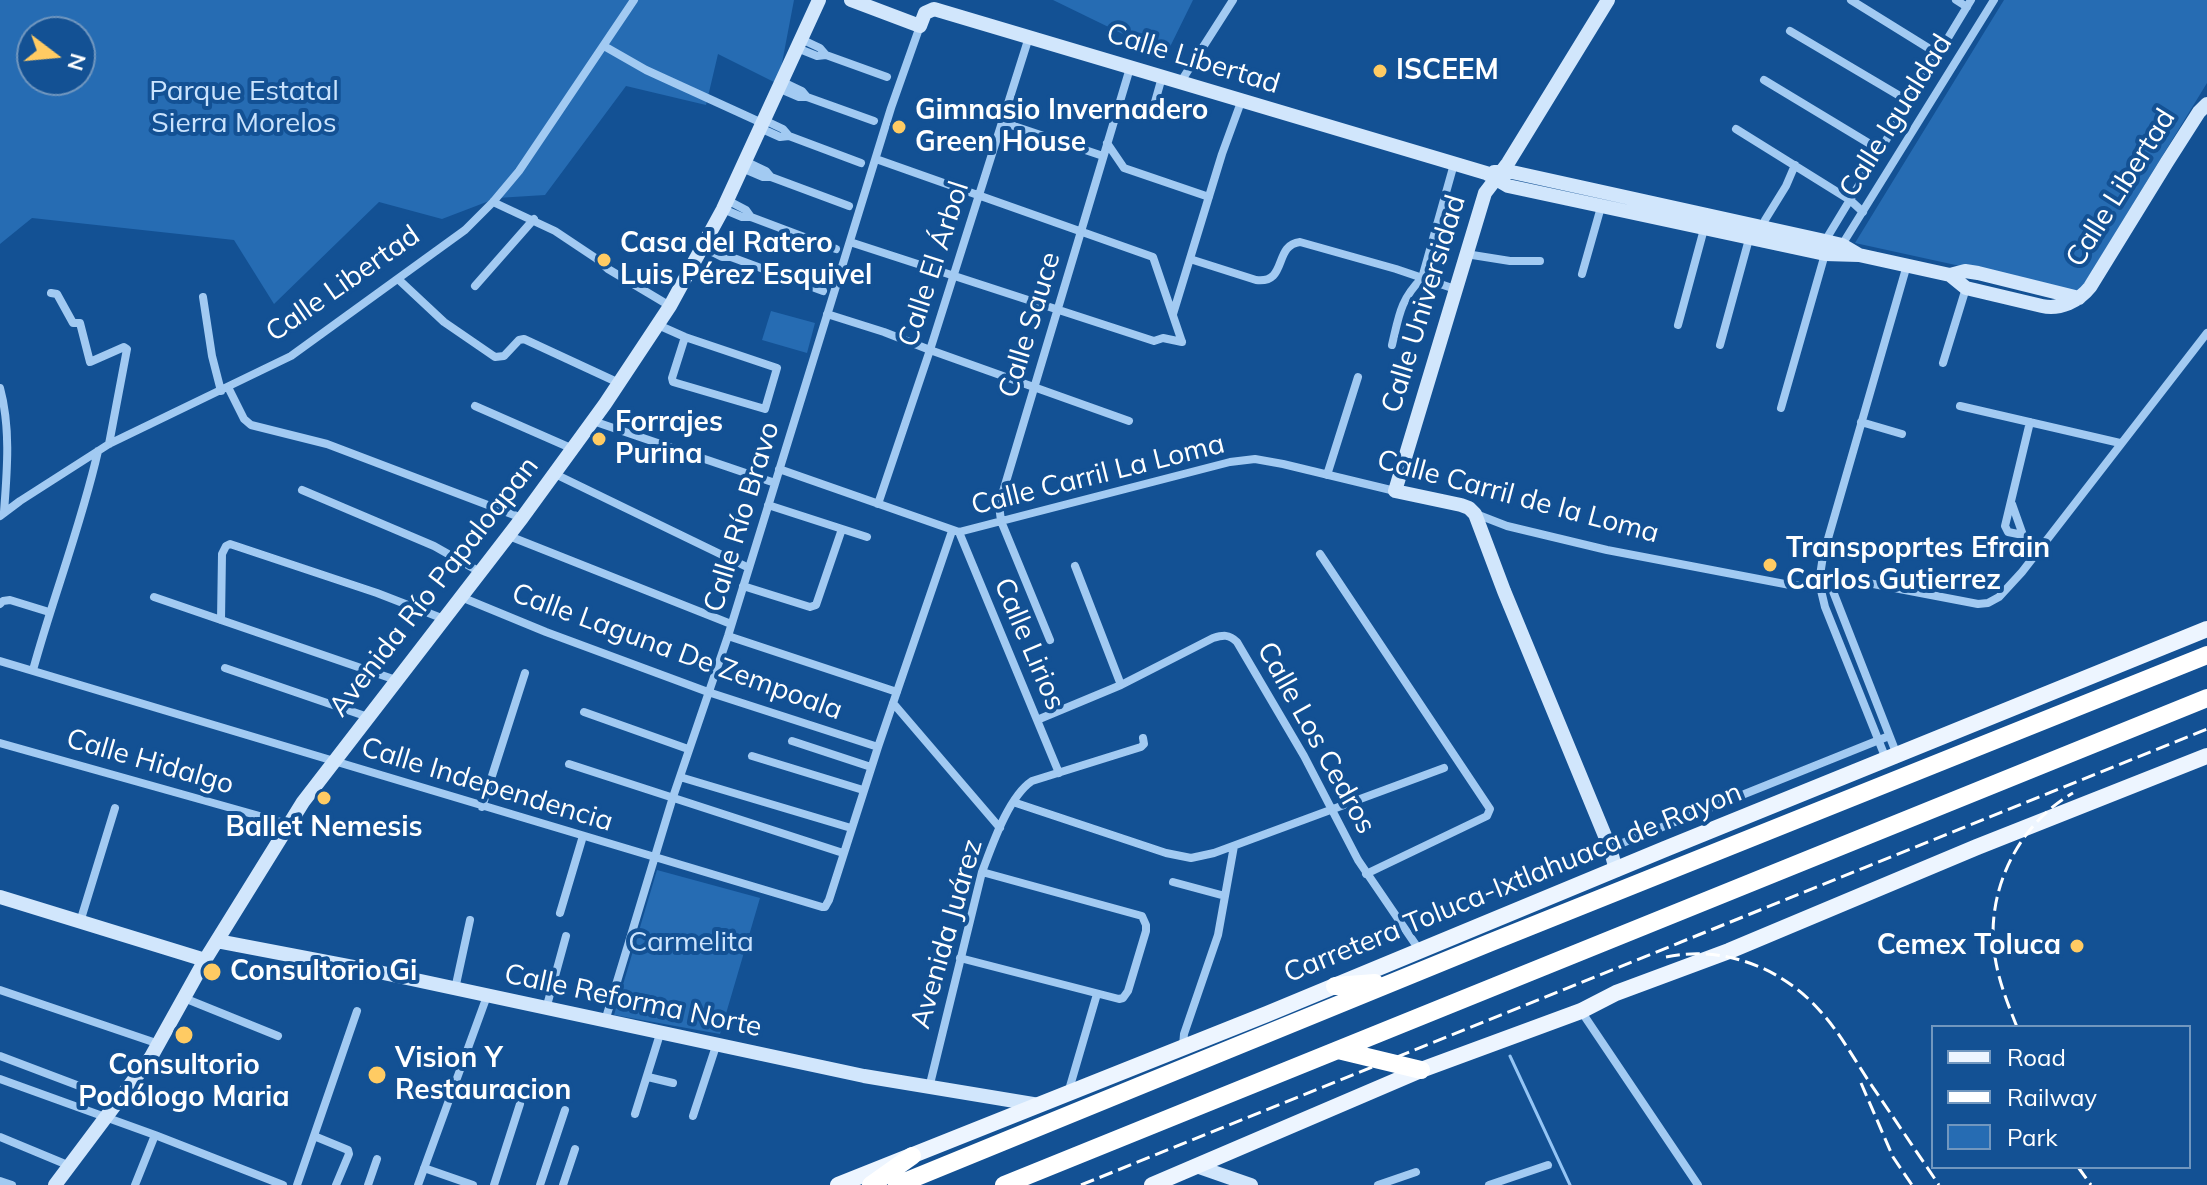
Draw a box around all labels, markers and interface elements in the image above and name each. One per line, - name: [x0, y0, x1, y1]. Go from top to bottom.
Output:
- north arrow: [16, 16, 96, 96]
- street label: Calle Libertad: [1102, 17, 1284, 101]
- street label: Calle Igualdad: [1833, 28, 1959, 204]
- text: N: [61, 50, 93, 74]
- place label: ISCEEM: [1396, 54, 1499, 88]
- marker: ISCEEM: [1371, 62, 1389, 80]
- park label: Parque Estatal Sierra Morelos: [149, 75, 339, 141]
- place label: Gimnasio Invernadero Green House: [915, 94, 1208, 160]
- street label: Calle Libertad: [2059, 103, 2183, 273]
- marker: Gimnasio Invernadero Green House: [890, 118, 908, 136]
- street label: Calle El Árbol: [891, 177, 977, 351]
- street label: Calle Universidad: [1375, 191, 1473, 417]
- street label: Calle Libertad: [260, 219, 426, 349]
- place label: Casa del Ratero Luis Pérez Esquivel: [620, 227, 872, 293]
- street label: Calle Sauce: [992, 248, 1068, 402]
- marker: Casa del Ratero Luis Pérez Esquivel: [595, 251, 613, 269]
- place label: Forrajes Purina: [615, 406, 723, 472]
- street label: Calle Río Bravo: [697, 418, 787, 616]
- street label: Calle Carril La Loma: [968, 427, 1228, 523]
- marker: Forrajes Purina: [590, 430, 608, 448]
- street label: Calle Carril de la Loma: [1373, 443, 1663, 551]
- street label: Avenida Río Papaloapan: [322, 450, 546, 724]
- place label: Transpoprtes Efrain Carlos Gutierrez: [1786, 532, 2050, 598]
- marker: Transpoprtes Efrain Carlos Gutierrez: [1761, 556, 1779, 574]
- street label: Calle Lirios: [986, 573, 1072, 715]
- street label: Calle Laguna De Zempoala: [507, 576, 847, 728]
- street label: Calle Los Cedros: [1249, 636, 1383, 840]
- street label: Calle Hidalgo: [62, 722, 238, 802]
- street label: Calle Independencia: [357, 731, 617, 839]
- street label: Carretera Toluca-Ixtlahuaca de Rayon: [1279, 775, 1747, 991]
- marker: Ballet Nemesis: [315, 789, 333, 807]
- place label: Ballet Nemesis: [225, 811, 423, 845]
- street label: Avenida Juárez: [904, 835, 990, 1033]
- park label: Carmelita: [628, 926, 754, 960]
- place label: Cemex Toluca: [1877, 929, 2061, 963]
- marker: Cemex Toluca: [2068, 937, 2086, 955]
- place label: Consultorio Gi: [230, 955, 417, 989]
- street label: Calle Reforma Norte: [501, 957, 765, 1045]
- marker: Consultorio Gi: [201, 961, 223, 983]
- marker: Consultorio Podólogo Maria: [173, 1024, 195, 1046]
- legend: [1931, 1025, 2191, 1169]
- place label: Vision Y Restauracion: [395, 1042, 571, 1108]
- text: Road: [2007, 1042, 2066, 1072]
- place label: Consultorio Podólogo Maria: [78, 1049, 290, 1115]
- marker: Vision Y Restauracion: [366, 1064, 388, 1086]
- text: Railway: [2007, 1082, 2097, 1112]
- text: Park: [2007, 1122, 2058, 1152]

